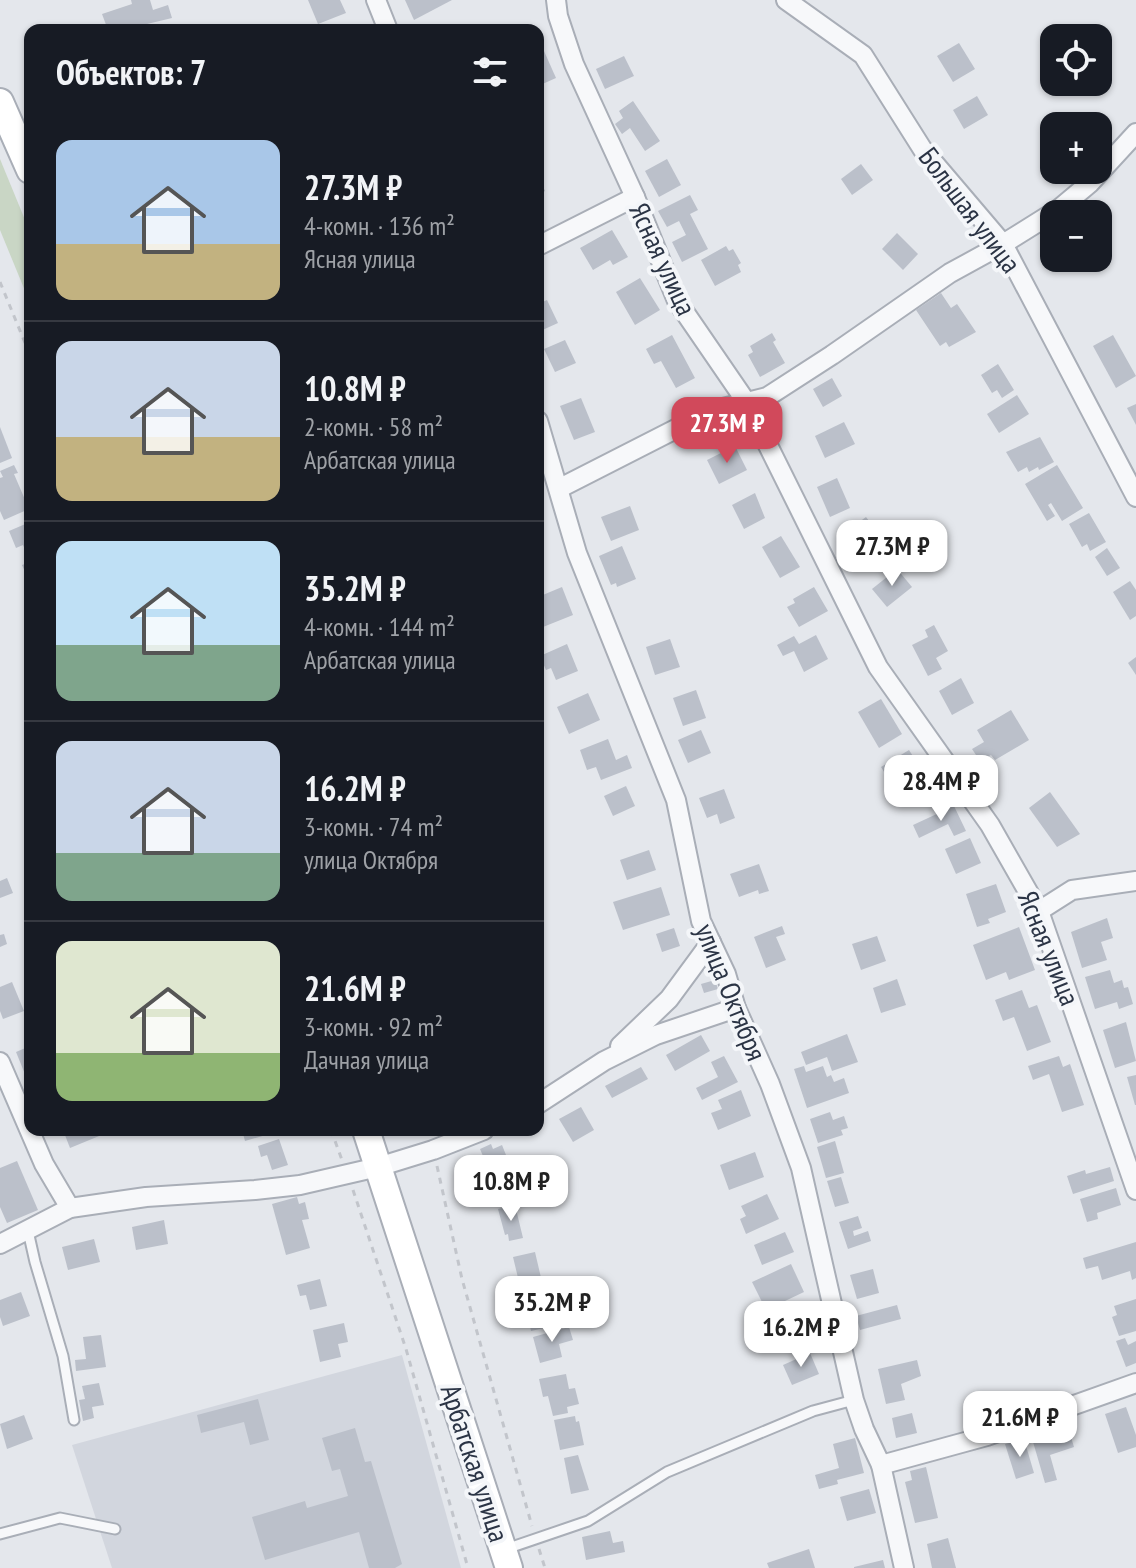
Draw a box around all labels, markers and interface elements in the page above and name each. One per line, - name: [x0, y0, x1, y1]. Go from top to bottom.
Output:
- map controls: [1040, 24, 1112, 272]
- button: locate: [1040, 24, 1112, 96]
- text: Объектов: 7: [56, 50, 206, 94]
- icon: filters: [468, 50, 512, 94]
- button: +: [1040, 112, 1112, 184]
- street label: Большая улица: [911, 139, 1030, 280]
- text: 27.3M ₽: [304, 165, 402, 209]
- icon: home: [120, 172, 216, 268]
- street label: Ясная улица: [621, 196, 706, 321]
- button: −: [1040, 200, 1112, 272]
- text: 4-комн. · 136 m²: [304, 209, 455, 242]
- text: Ясная улица: [304, 242, 416, 275]
- text: 10.8M ₽: [304, 366, 406, 410]
- icon: home: [120, 373, 216, 469]
- pin: 27.3M ₽: [653, 397, 801, 465]
- text: 27.3M ₽: [689, 406, 765, 439]
- text: 2-комн. · 58 m²: [304, 410, 443, 443]
- text: Арбатская улица: [304, 443, 456, 476]
- pin: 27.3M ₽: [818, 520, 966, 588]
- text: 27.3M ₽: [854, 529, 930, 562]
- text: 35.2M ₽: [304, 566, 406, 610]
- icon: home: [120, 573, 216, 669]
- text: 4-комн. · 144 m²: [304, 610, 455, 643]
- text: Арбатская улица: [304, 643, 456, 676]
- pin: 28.4M ₽: [867, 755, 1015, 823]
- text: 28.4M ₽: [902, 764, 980, 797]
- text: 16.2M ₽: [304, 766, 406, 810]
- icon: home: [120, 773, 216, 869]
- text: 3-комн. · 74 m²: [304, 810, 443, 843]
- text: улица Октября: [304, 843, 438, 876]
- street label: Ясная улица: [1010, 885, 1089, 1011]
- street label: улица Октября: [687, 918, 776, 1066]
- text: 21.6M ₽: [304, 966, 406, 1010]
- icon: home: [120, 973, 216, 1069]
- text: 3-комн. · 92 m²: [304, 1010, 443, 1043]
- text: Дачная улица: [304, 1043, 429, 1076]
- pin: 10.8M ₽: [437, 1155, 585, 1223]
- text: 10.8M ₽: [472, 1164, 550, 1197]
- pin: 35.2M ₽: [478, 1276, 626, 1344]
- text: 35.2M ₽: [513, 1285, 591, 1318]
- pin: 16.2M ₽: [727, 1301, 875, 1369]
- text: 16.2M ₽: [762, 1310, 840, 1343]
- street label: Арбатская улица: [433, 1379, 518, 1546]
- pin: 21.6M ₽: [946, 1391, 1094, 1459]
- text: 21.6M ₽: [981, 1400, 1059, 1433]

